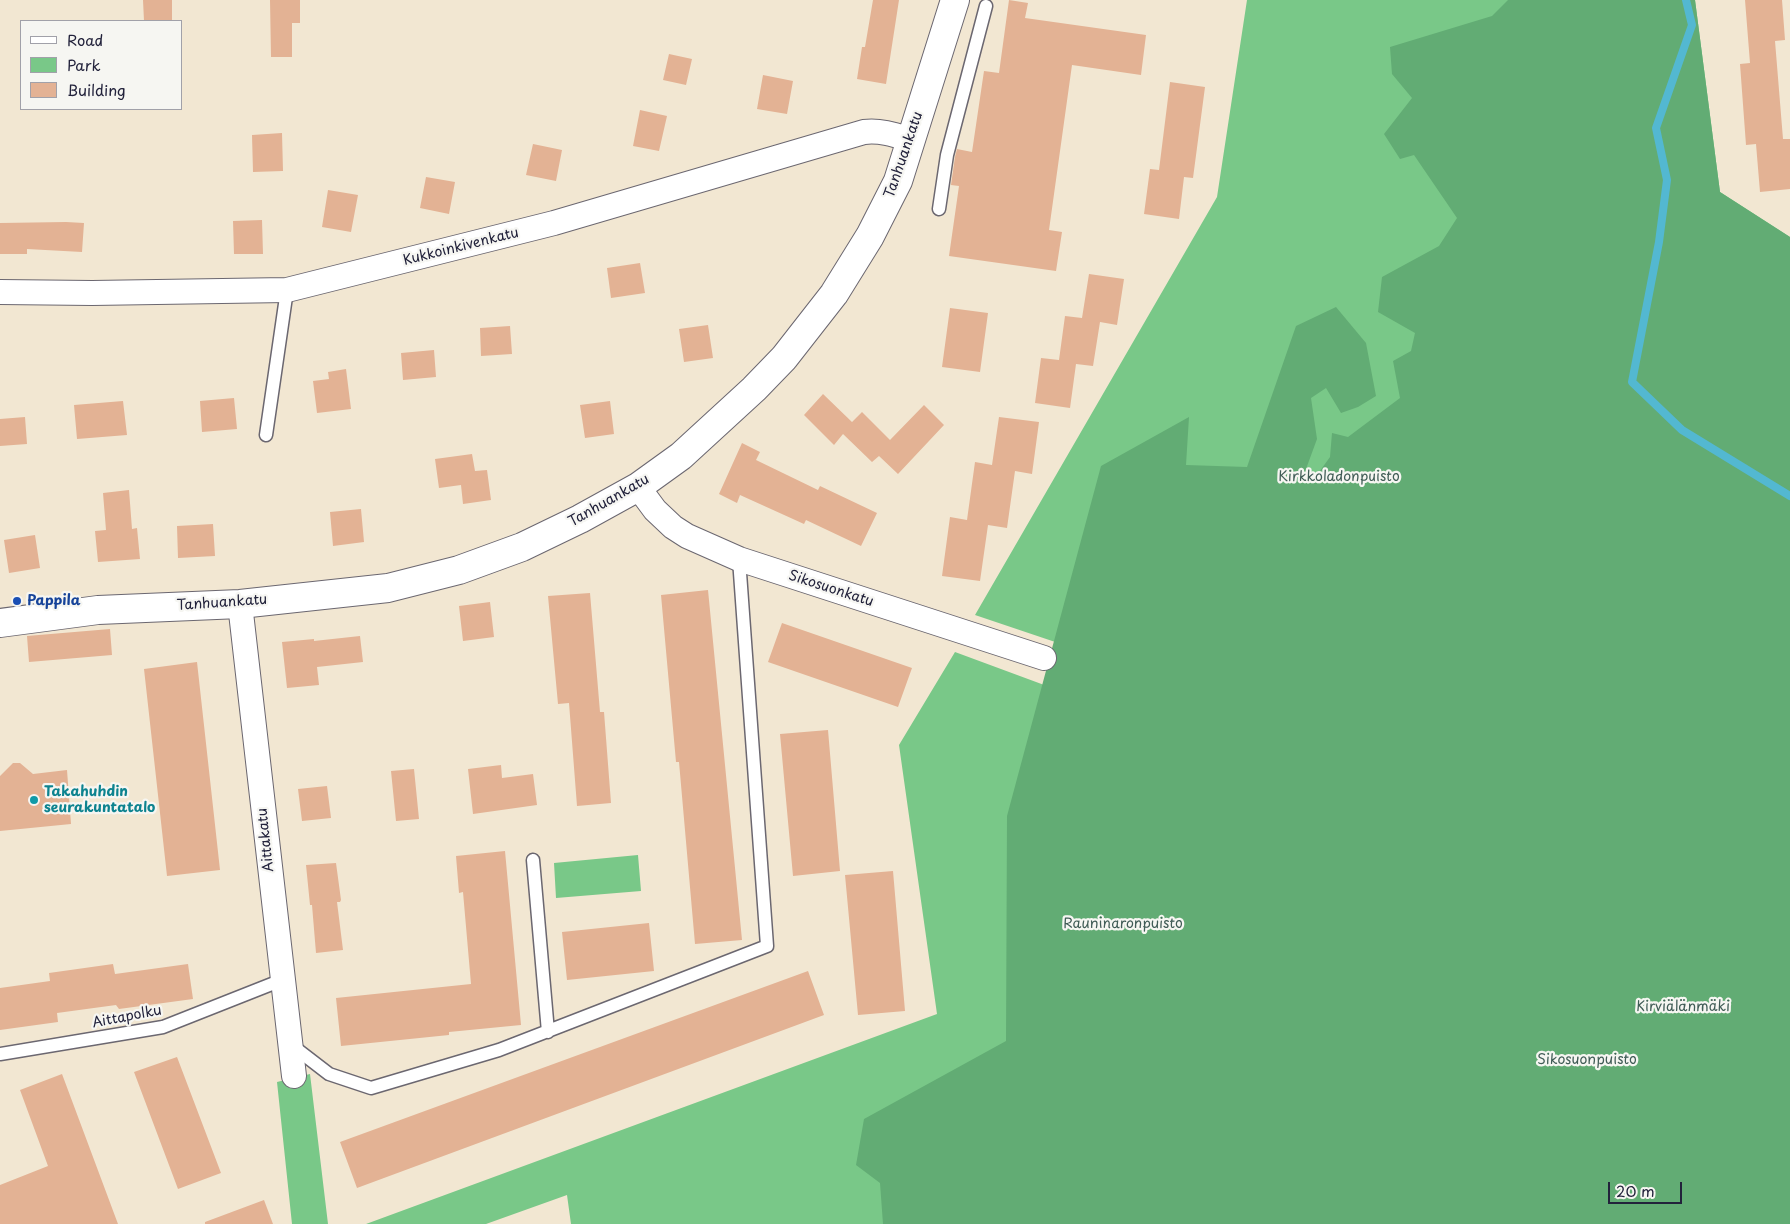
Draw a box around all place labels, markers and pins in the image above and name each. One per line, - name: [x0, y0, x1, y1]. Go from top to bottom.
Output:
- place label: Pappila: [27, 593, 81, 609]
- marker: Pappila: [11, 595, 23, 607]
- place label: Takahuhdin seurakuntatalo: [44, 784, 155, 816]
- marker: Takahuhdin seurakuntatalo: [28, 794, 40, 806]

